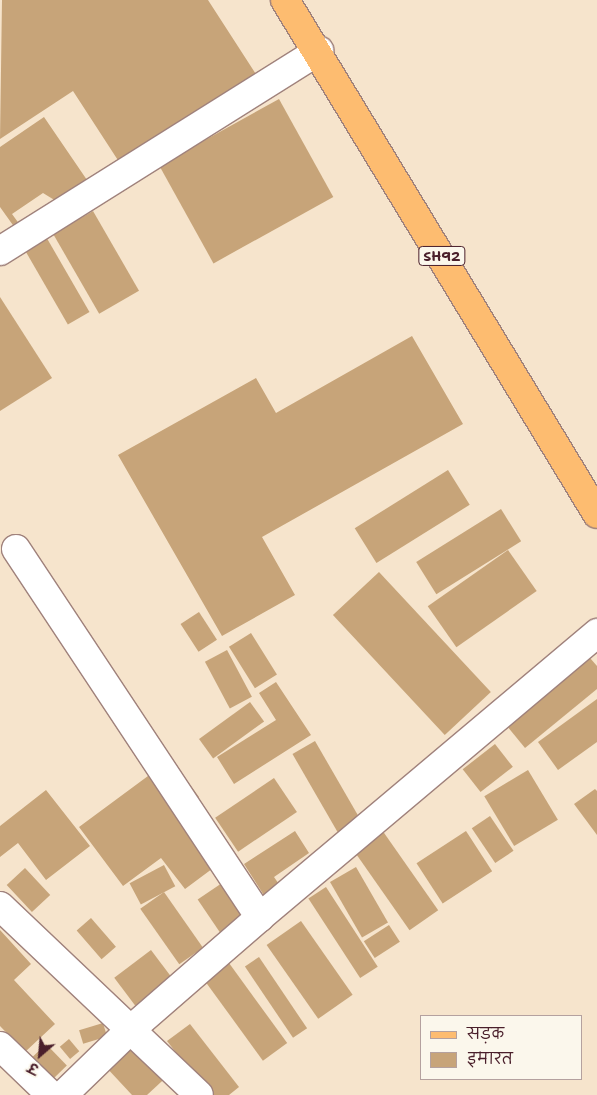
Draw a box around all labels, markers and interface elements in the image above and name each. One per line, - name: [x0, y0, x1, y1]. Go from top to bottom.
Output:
- road number: SH92: [418, 245, 466, 268]
- legend: [420, 1015, 582, 1080]
- text: सड़क: [467, 1024, 504, 1044]
- north arrow: [15, 1030, 65, 1080]
- text: इमारत: [467, 1049, 513, 1069]
- text: उ: [25, 1058, 41, 1079]

